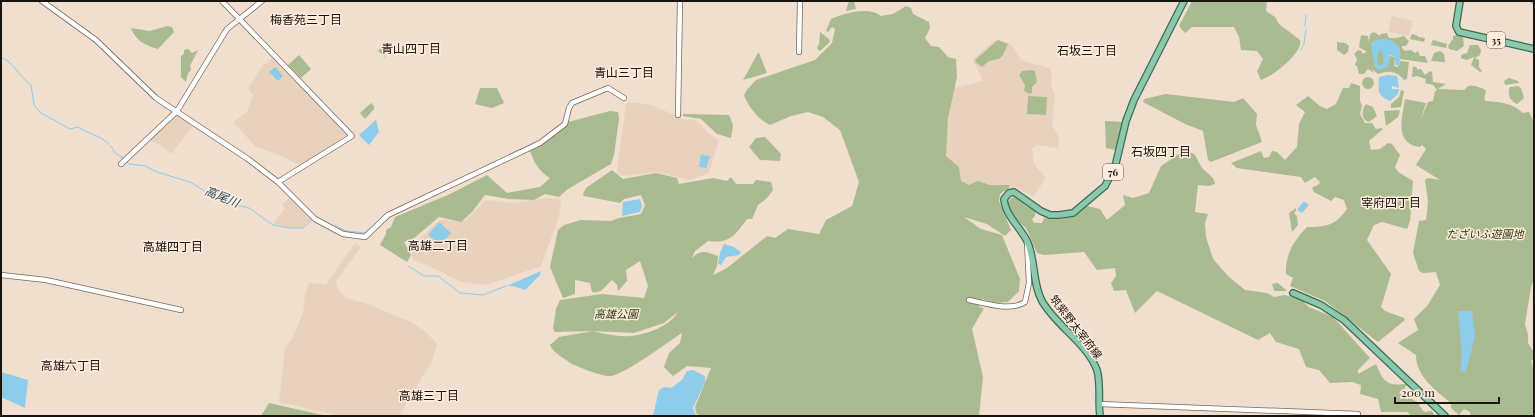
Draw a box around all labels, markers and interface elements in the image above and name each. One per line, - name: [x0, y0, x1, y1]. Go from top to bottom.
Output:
- district label: 梅香苑三丁目: [270, 11, 342, 27]
- road number: 35: [1487, 32, 1505, 48]
- district label: 青山四丁目: [381, 40, 441, 56]
- district label: 石坂三丁目: [1057, 42, 1117, 58]
- district label: 青山三丁目: [594, 64, 654, 80]
- district label: 石坂四丁目: [1131, 143, 1191, 159]
- road number: 76: [1103, 164, 1123, 180]
- water label: 高尾川: [203, 182, 244, 211]
- district label: 宰府四丁目: [1361, 194, 1421, 210]
- park label: だざいふ遊園地: [1447, 226, 1524, 241]
- district label: 高雄二丁目: [408, 237, 468, 253]
- district label: 高雄四丁目: [143, 238, 203, 254]
- street label: 筑紫野太宰府線: [1047, 292, 1106, 362]
- park label: 高雄公園: [594, 306, 640, 321]
- district label: 高雄六丁目: [41, 357, 101, 373]
- scale bar: [1395, 379, 1499, 405]
- text: 200 m: [1401, 384, 1435, 400]
- district label: 高雄三丁目: [399, 387, 459, 403]

